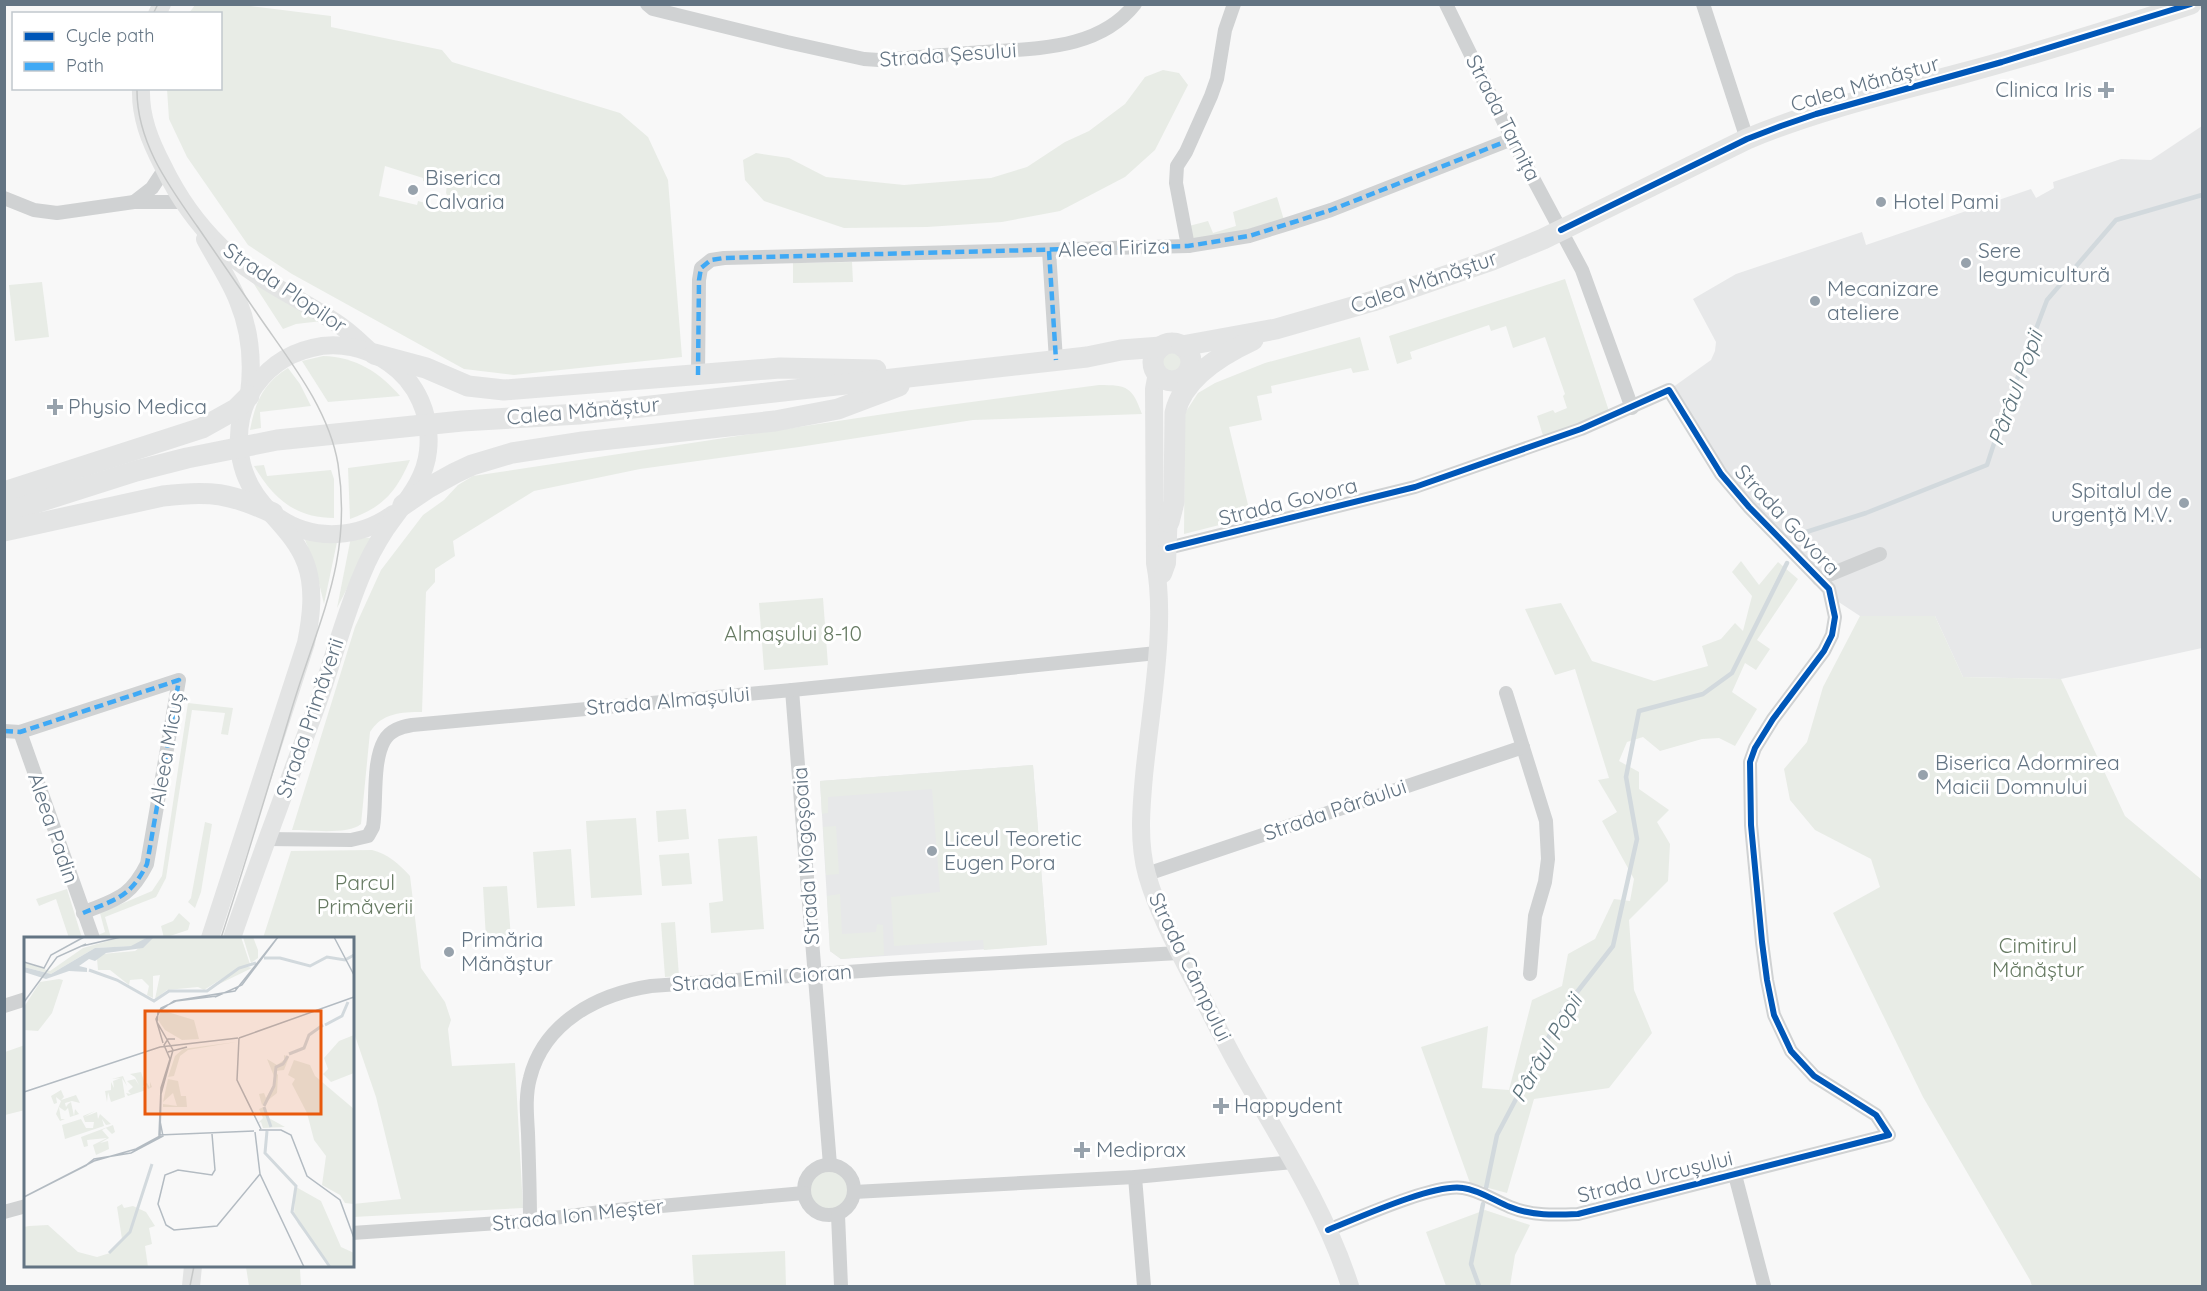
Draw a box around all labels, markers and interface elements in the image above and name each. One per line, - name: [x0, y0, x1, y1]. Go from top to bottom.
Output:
- legend: [12, 12, 222, 90]
- text: Cycle path: [66, 24, 154, 47]
- street label: Strada Șesului: [879, 36, 1017, 72]
- street label: Calea Mănăștur: [1787, 49, 1942, 117]
- street label: Strada Tarnița: [1461, 50, 1547, 185]
- text: Path: [66, 54, 104, 77]
- place label: Clinica Iris: [1995, 76, 2092, 102]
- marker: Clinica Iris: [2097, 81, 2115, 99]
- place label: Biserica Calvaria: [425, 164, 505, 214]
- marker: Biserica Calvaria: [406, 183, 420, 197]
- place label: Hotel Pami: [1893, 188, 1999, 214]
- marker: Hotel Pami: [1874, 195, 1888, 209]
- street label: Aleea Firiza: [1057, 232, 1171, 262]
- street label: Strada Plopilor: [219, 236, 352, 338]
- place label: Sere legumicultură: [1978, 237, 2110, 287]
- street label: Calea Mănăștur: [1347, 244, 1500, 318]
- marker: Sere legumicultură: [1959, 256, 1973, 270]
- place label: Mecanizare ateliere: [1827, 275, 1939, 325]
- marker: Mecanizare ateliere: [1808, 294, 1822, 308]
- water label: Pârâul Popii: [1981, 325, 2049, 449]
- street label: Calea Mănăștur: [505, 390, 660, 430]
- place label: Physio Medica: [68, 393, 207, 419]
- marker: Physio Medica: [46, 398, 64, 416]
- street label: Strada Govora: [1730, 458, 1846, 580]
- street label: Strada Govora: [1216, 471, 1360, 531]
- place label: Spitalul de urgență M.V.: [2051, 477, 2172, 527]
- marker: Spitalul de urgență M.V.: [2177, 496, 2191, 510]
- park label: Almașului 8-10: [724, 620, 862, 646]
- street label: Strada Primăverii: [270, 634, 349, 801]
- street label: Strada Almașului: [585, 680, 751, 720]
- street label: Aleea Micuș: [143, 690, 189, 808]
- place label: Biserica Adormirea Maicii Domnului: [1935, 749, 2120, 799]
- street label: Strada Mogoșoaia: [786, 766, 824, 946]
- marker: Biserica Adormirea Maicii Domnului: [1916, 768, 1930, 782]
- street label: Aleea Padin: [23, 769, 85, 886]
- street label: Strada Pârâului: [1260, 772, 1409, 846]
- place label: Liceul Teoretic Eugen Pora: [944, 825, 1082, 875]
- marker: Liceul Teoretic Eugen Pora: [925, 844, 939, 858]
- park label: Parcul Primăverii: [317, 869, 413, 919]
- street label: Strada Câmpului: [1144, 888, 1238, 1045]
- place label: Primăria Mănăștur: [461, 926, 553, 976]
- park label: Cimitirul Mănăștur: [1992, 932, 2084, 982]
- inset map: [24, 937, 354, 1267]
- marker: Primăria Mănăștur: [442, 945, 456, 959]
- street label: Strada Emil Cioran: [671, 958, 853, 996]
- water label: Pârâul Popii: [1504, 987, 1589, 1107]
- place label: Happydent: [1234, 1092, 1343, 1118]
- marker: Happydent: [1212, 1097, 1230, 1115]
- place label: Mediprax: [1096, 1136, 1186, 1162]
- marker: Mediprax: [1073, 1141, 1091, 1159]
- street label: Strada Urcușului: [1574, 1144, 1735, 1208]
- street label: Strada Ion Meșter: [491, 1192, 665, 1236]

